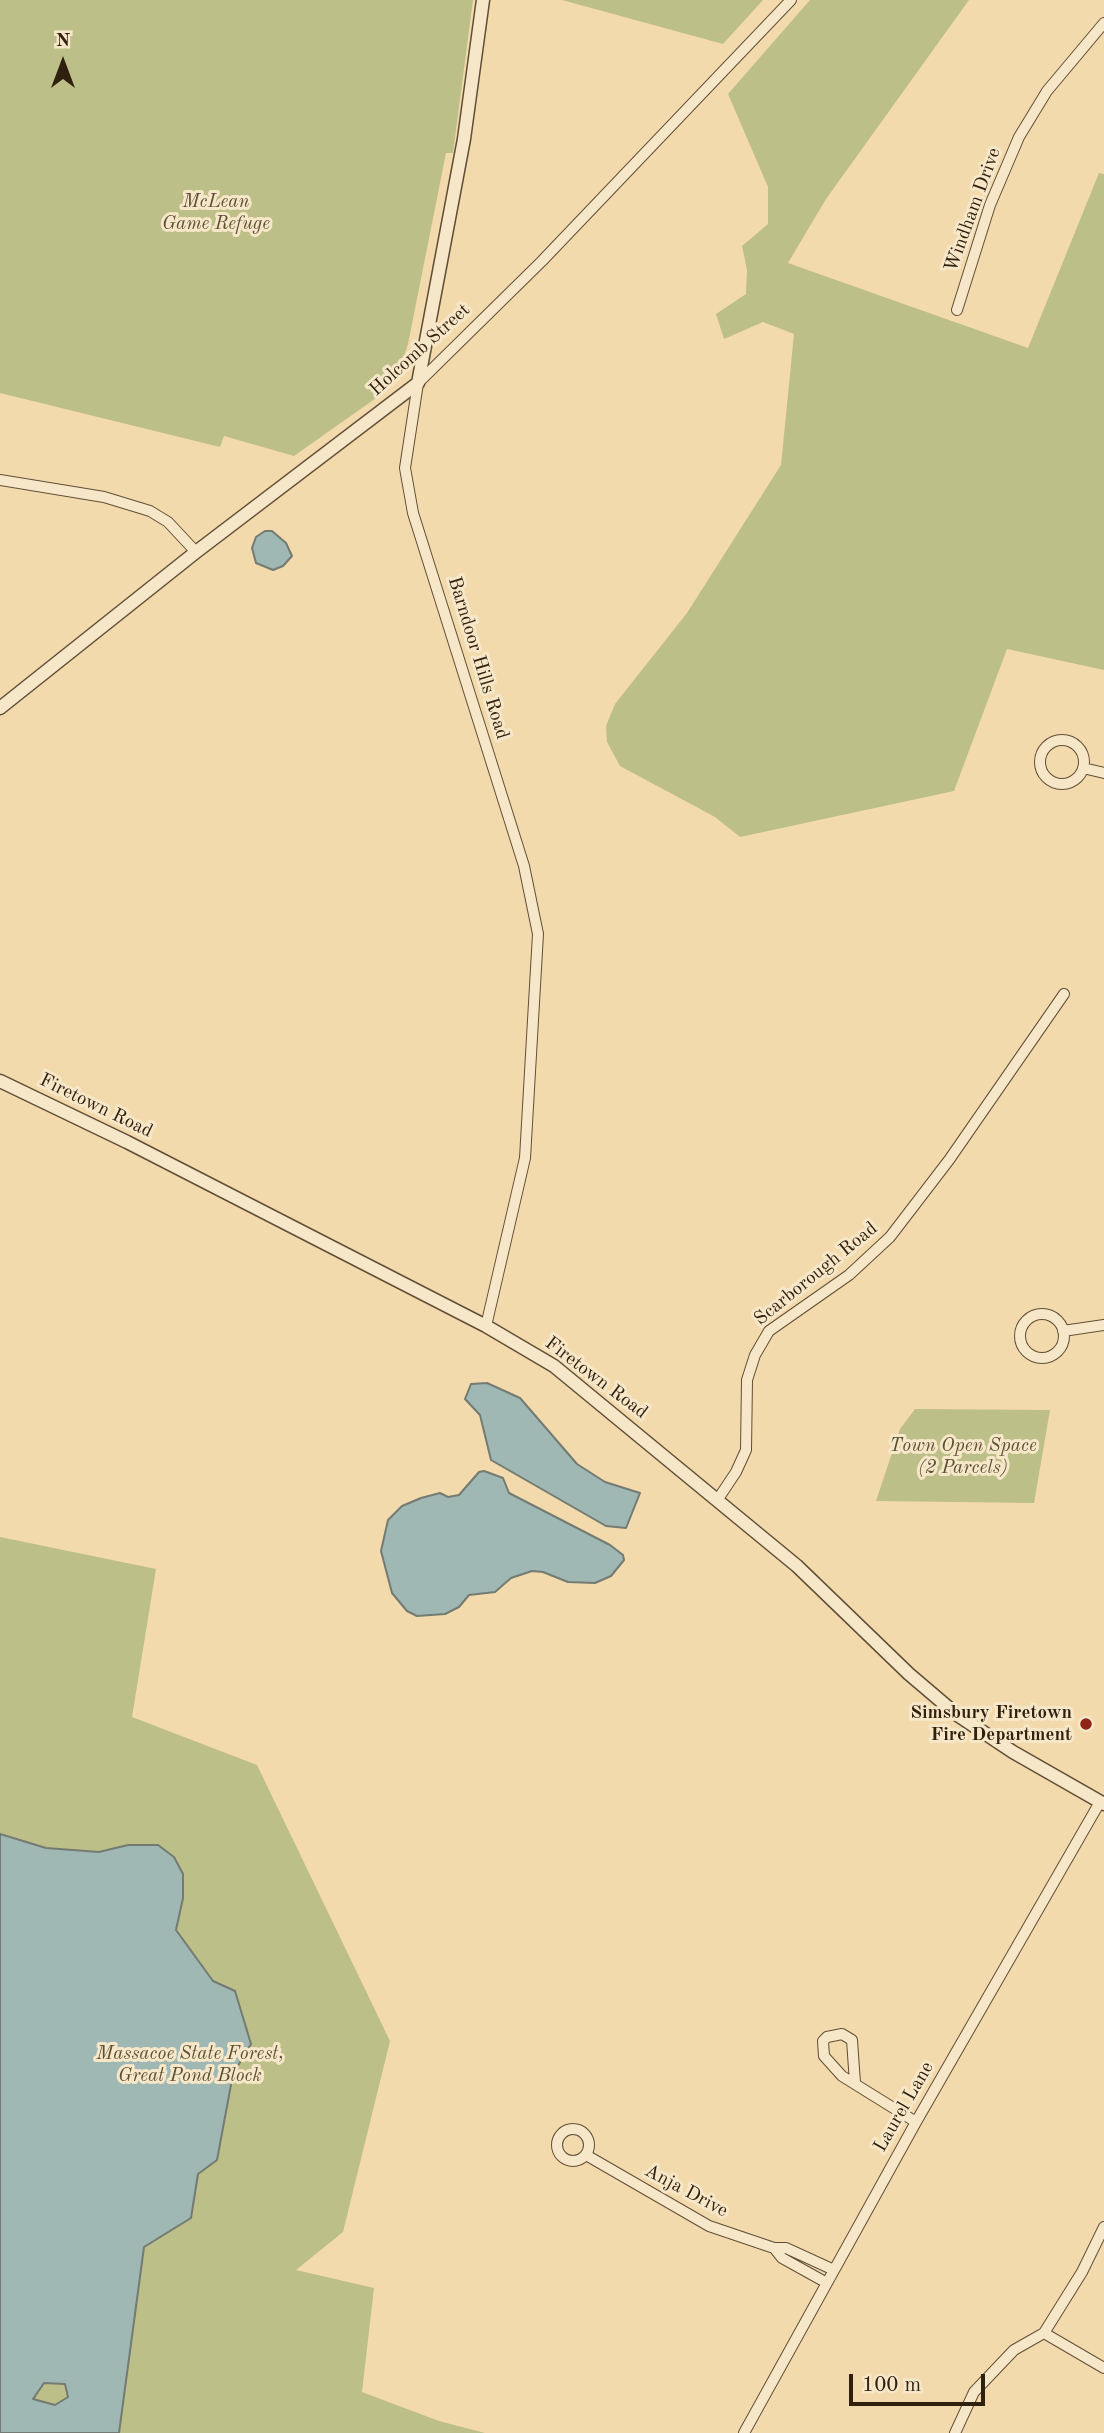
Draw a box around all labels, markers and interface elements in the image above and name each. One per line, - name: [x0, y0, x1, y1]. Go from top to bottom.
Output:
- north arrow: [28, 28, 98, 98]
- text: N: [56, 32, 70, 51]
- street label: Windham Drive: [940, 145, 1006, 275]
- park label: McLean Game Refuge: [162, 191, 270, 235]
- street label: Holcomb Street: [365, 299, 475, 401]
- street label: Barndoor Hills Road: [442, 574, 514, 742]
- street label: Firetown Road: [36, 1069, 156, 1143]
- street label: Scarborough Road: [750, 1217, 882, 1331]
- street label: Firetown Road: [540, 1332, 652, 1424]
- park label: Town Open Space (2 Parcels): [889, 1435, 1037, 1479]
- place label: Simsbury Firetown Fire Department: [910, 1702, 1072, 1746]
- marker: Simsbury Firetown Fire Department: [1078, 1716, 1094, 1732]
- park label: Massacoe State Forest, Great Pond Block: [96, 2043, 284, 2087]
- street label: Laurel Lane: [869, 2058, 939, 2156]
- street label: Anja Drive: [640, 2160, 732, 2222]
- scale bar: [852, 2360, 988, 2404]
- text: 100 m: [862, 2375, 921, 2396]

